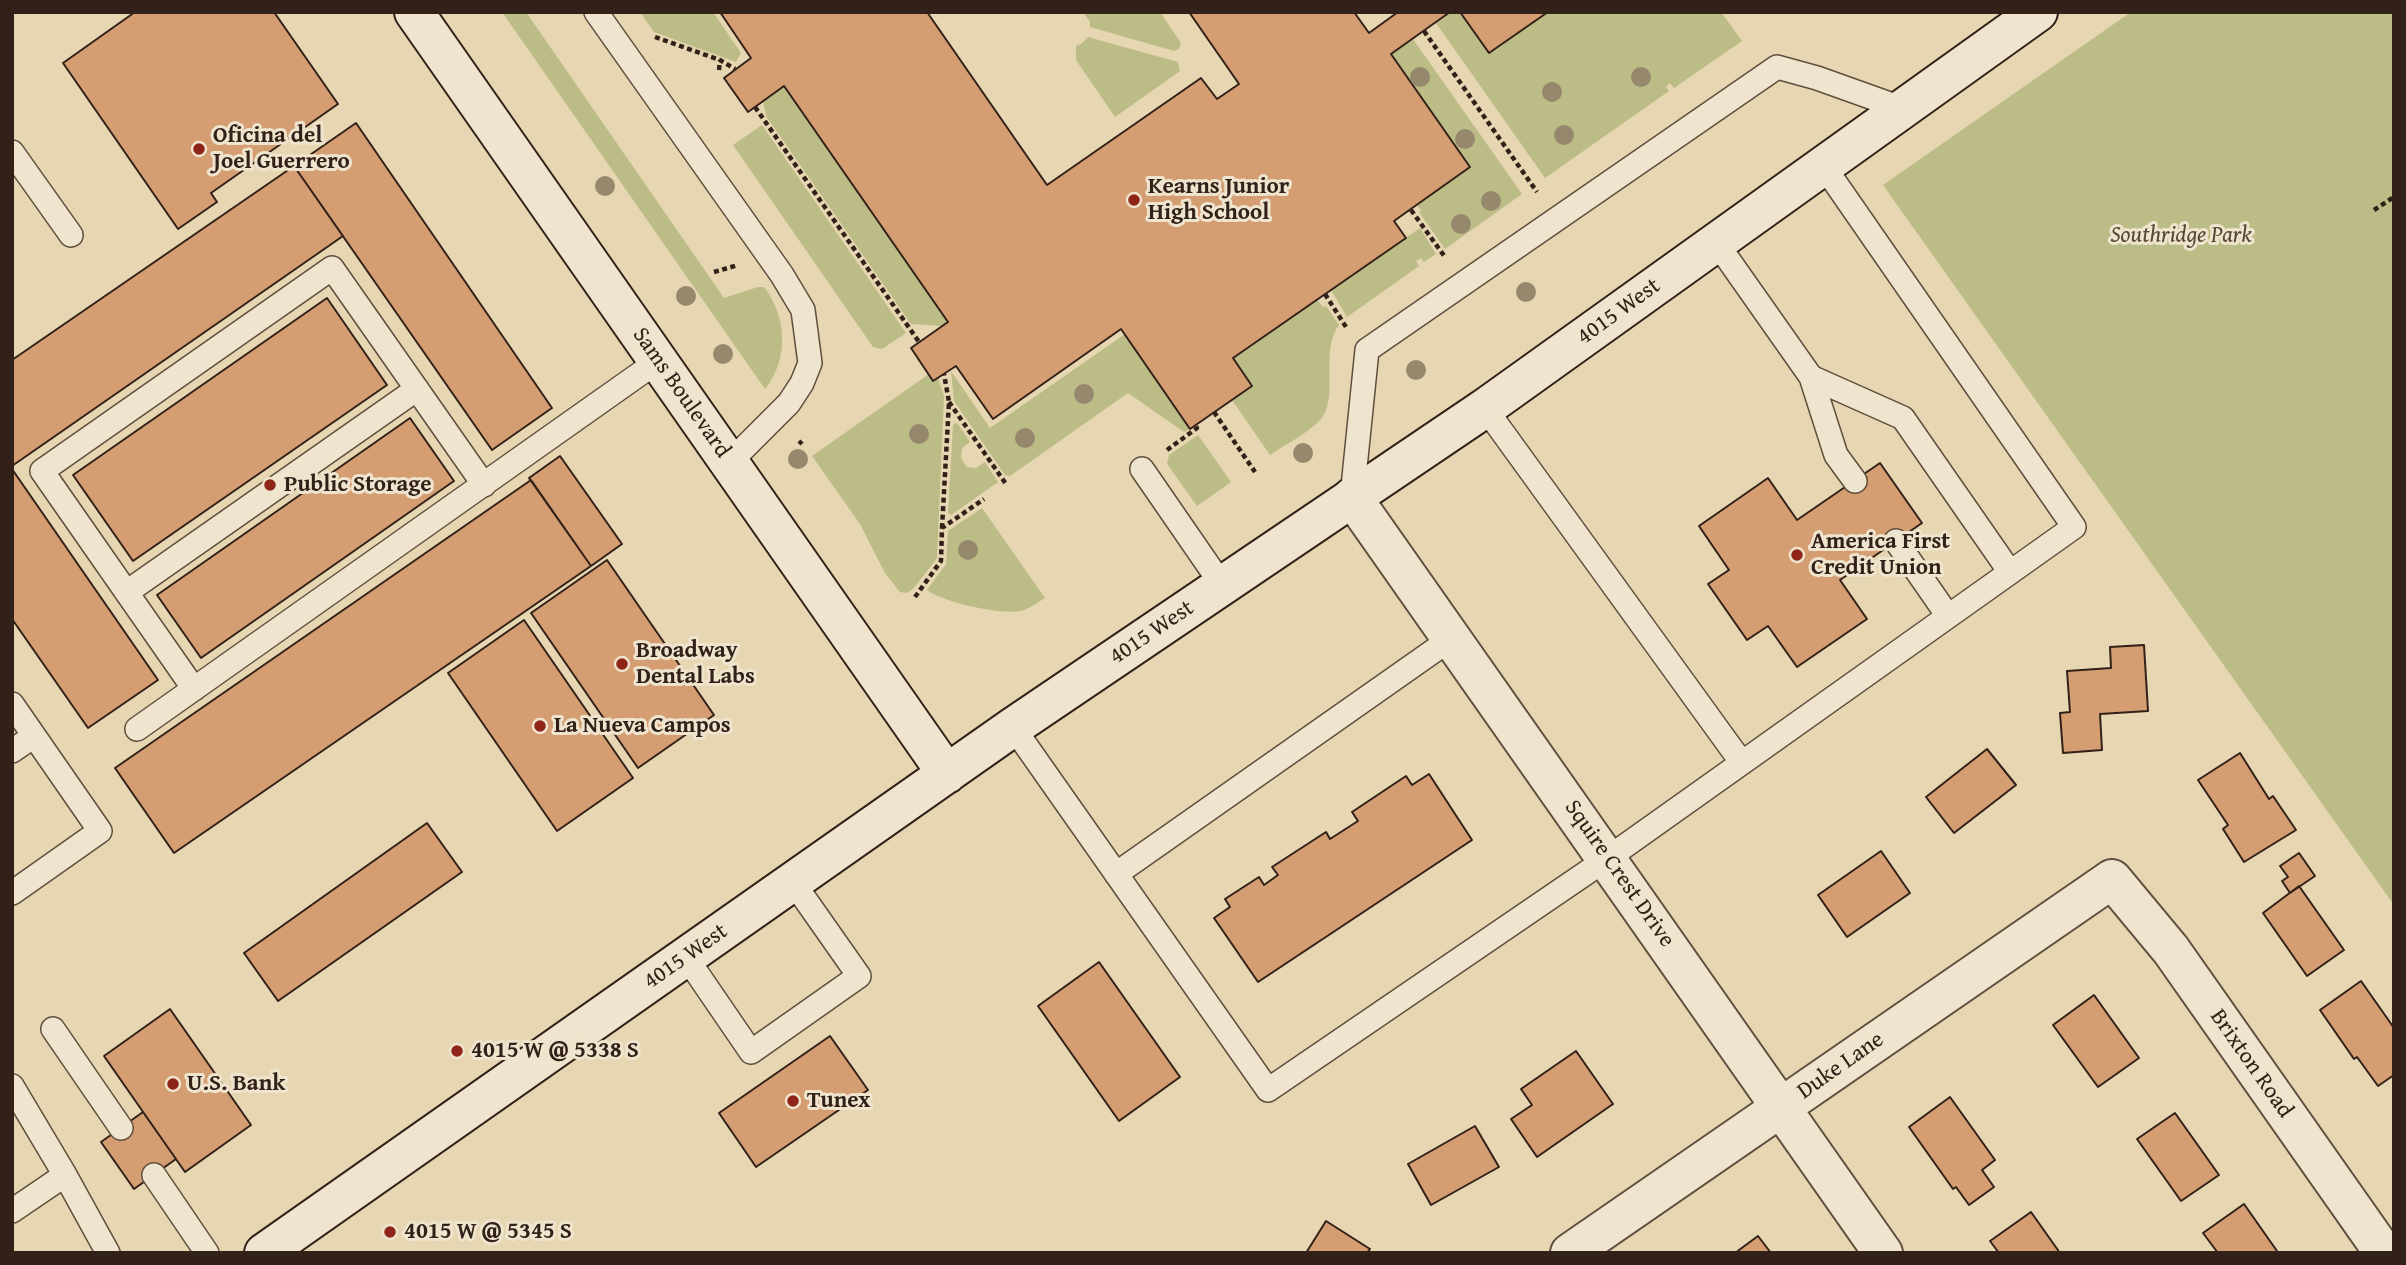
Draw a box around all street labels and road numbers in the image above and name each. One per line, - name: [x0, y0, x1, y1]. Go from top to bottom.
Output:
- street label: 4015 West: [1572, 273, 1666, 351]
- street label: Sams Boulevard: [626, 322, 736, 464]
- street label: 4015 West: [1104, 595, 1200, 671]
- street label: Squire Crest Drive: [1558, 795, 1680, 953]
- street label: 4015 West: [639, 918, 733, 996]
- street label: Brixton Road: [2203, 1004, 2299, 1124]
- street label: Duke Lane: [1792, 1026, 1890, 1106]

